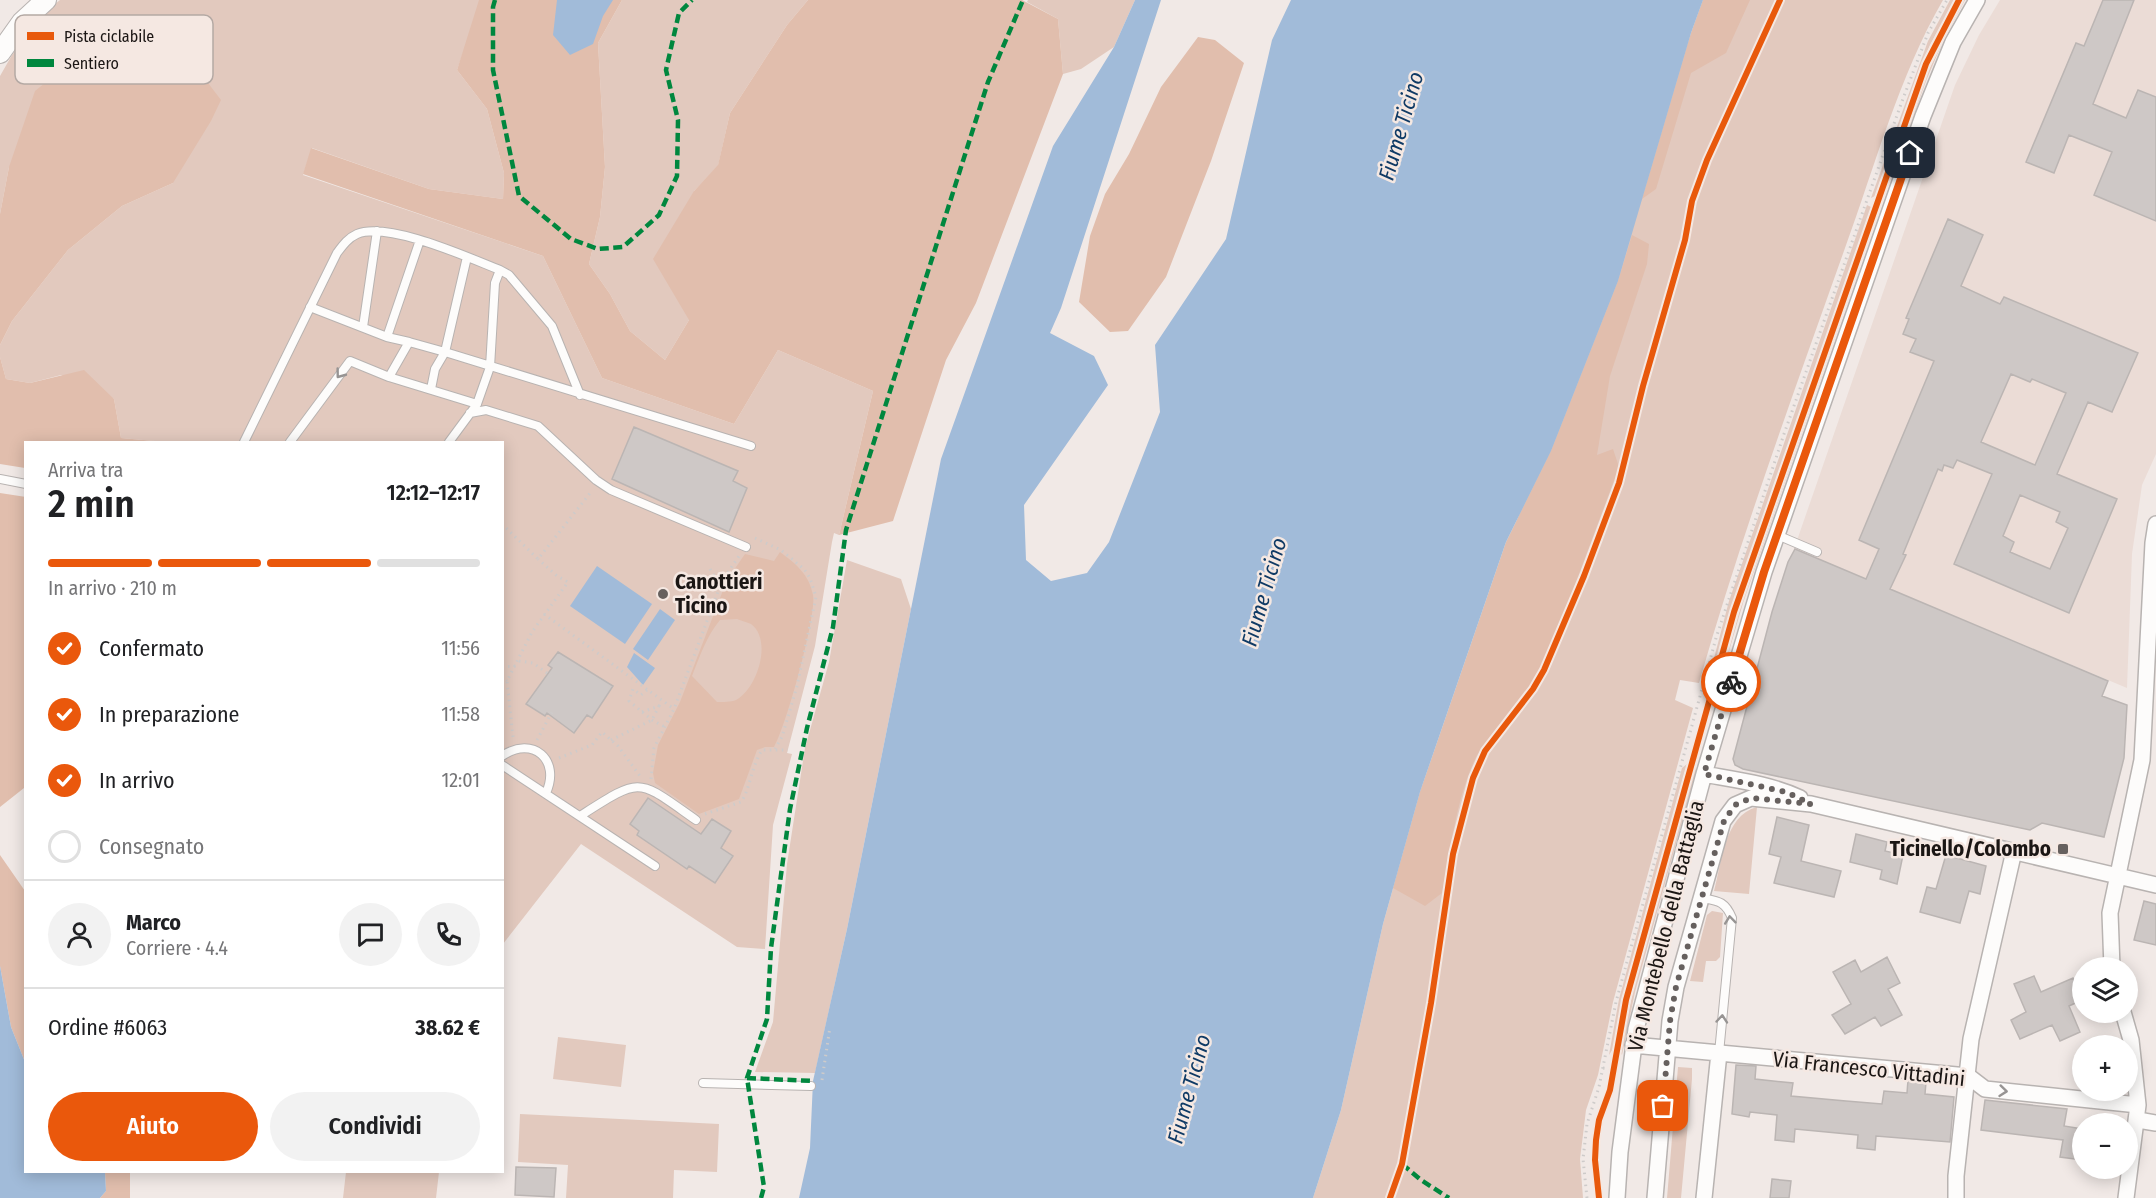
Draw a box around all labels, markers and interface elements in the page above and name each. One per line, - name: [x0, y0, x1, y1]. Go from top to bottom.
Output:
- legend: [15, 15, 213, 84]
- text: Pista ciclabile: [64, 27, 154, 46]
- text: Sentiero: [64, 54, 119, 73]
- water label: Fiume Ticino: [1373, 69, 1429, 183]
- pin: [1884, 127, 1935, 178]
- icon: home: [1893, 136, 1926, 169]
- one-way arrow: [337, 368, 348, 379]
- text: Arriva tra: [48, 458, 123, 482]
- text: 12:12–12:17: [386, 479, 480, 506]
- text: 2 min: [48, 481, 135, 527]
- water label: Fiume Ticino: [1236, 535, 1292, 649]
- place label: Canottieri Ticino: [675, 569, 762, 619]
- text: In arrivo · 210 m: [48, 576, 177, 600]
- marker: Canottieri Ticino: [656, 587, 670, 601]
- icon: check: [48, 632, 81, 665]
- text: Confermato: [99, 635, 204, 662]
- text: 11:56: [441, 636, 480, 660]
- courier: [1701, 652, 1761, 712]
- icon: bike: [1715, 666, 1748, 699]
- icon: check: [48, 698, 81, 731]
- text: In preparazione: [99, 701, 240, 728]
- text: 11:58: [441, 702, 480, 726]
- icon: check: [48, 764, 81, 797]
- text: In arrivo: [99, 767, 174, 794]
- text: 12:01: [441, 768, 480, 792]
- street label: Via Montebello della Battaglia: [1622, 798, 1710, 1054]
- text: Consegnato: [99, 833, 204, 860]
- place label: Ticinello/Colombo: [1890, 836, 2051, 862]
- marker: Ticinello/Colombo: [2056, 842, 2070, 856]
- button: person: [48, 903, 111, 966]
- button: chat: [339, 903, 402, 966]
- button: phone: [417, 903, 480, 966]
- text: Marco: [126, 909, 181, 936]
- one-way arrow: [1724, 915, 1736, 925]
- text: Corriere · 4.4: [126, 936, 228, 960]
- map controls: [2072, 957, 2138, 1179]
- button: layers: [2072, 957, 2138, 1023]
- text: Ordine #6063: [48, 1014, 167, 1041]
- text: 38.62 €: [415, 1014, 480, 1041]
- one-way arrow: [1715, 1015, 1728, 1024]
- water label: Fiume Ticino: [1161, 1032, 1217, 1146]
- button: +: [2072, 1035, 2138, 1101]
- street label: Via Francesco Vittadini: [1772, 1046, 1966, 1092]
- pin: [1637, 1080, 1688, 1131]
- one-way arrow: [1998, 1084, 2007, 1096]
- icon: bag: [1646, 1089, 1679, 1122]
- button: Aiuto: [48, 1092, 258, 1161]
- button: Condividi: [270, 1092, 480, 1161]
- button: −: [2072, 1113, 2138, 1179]

